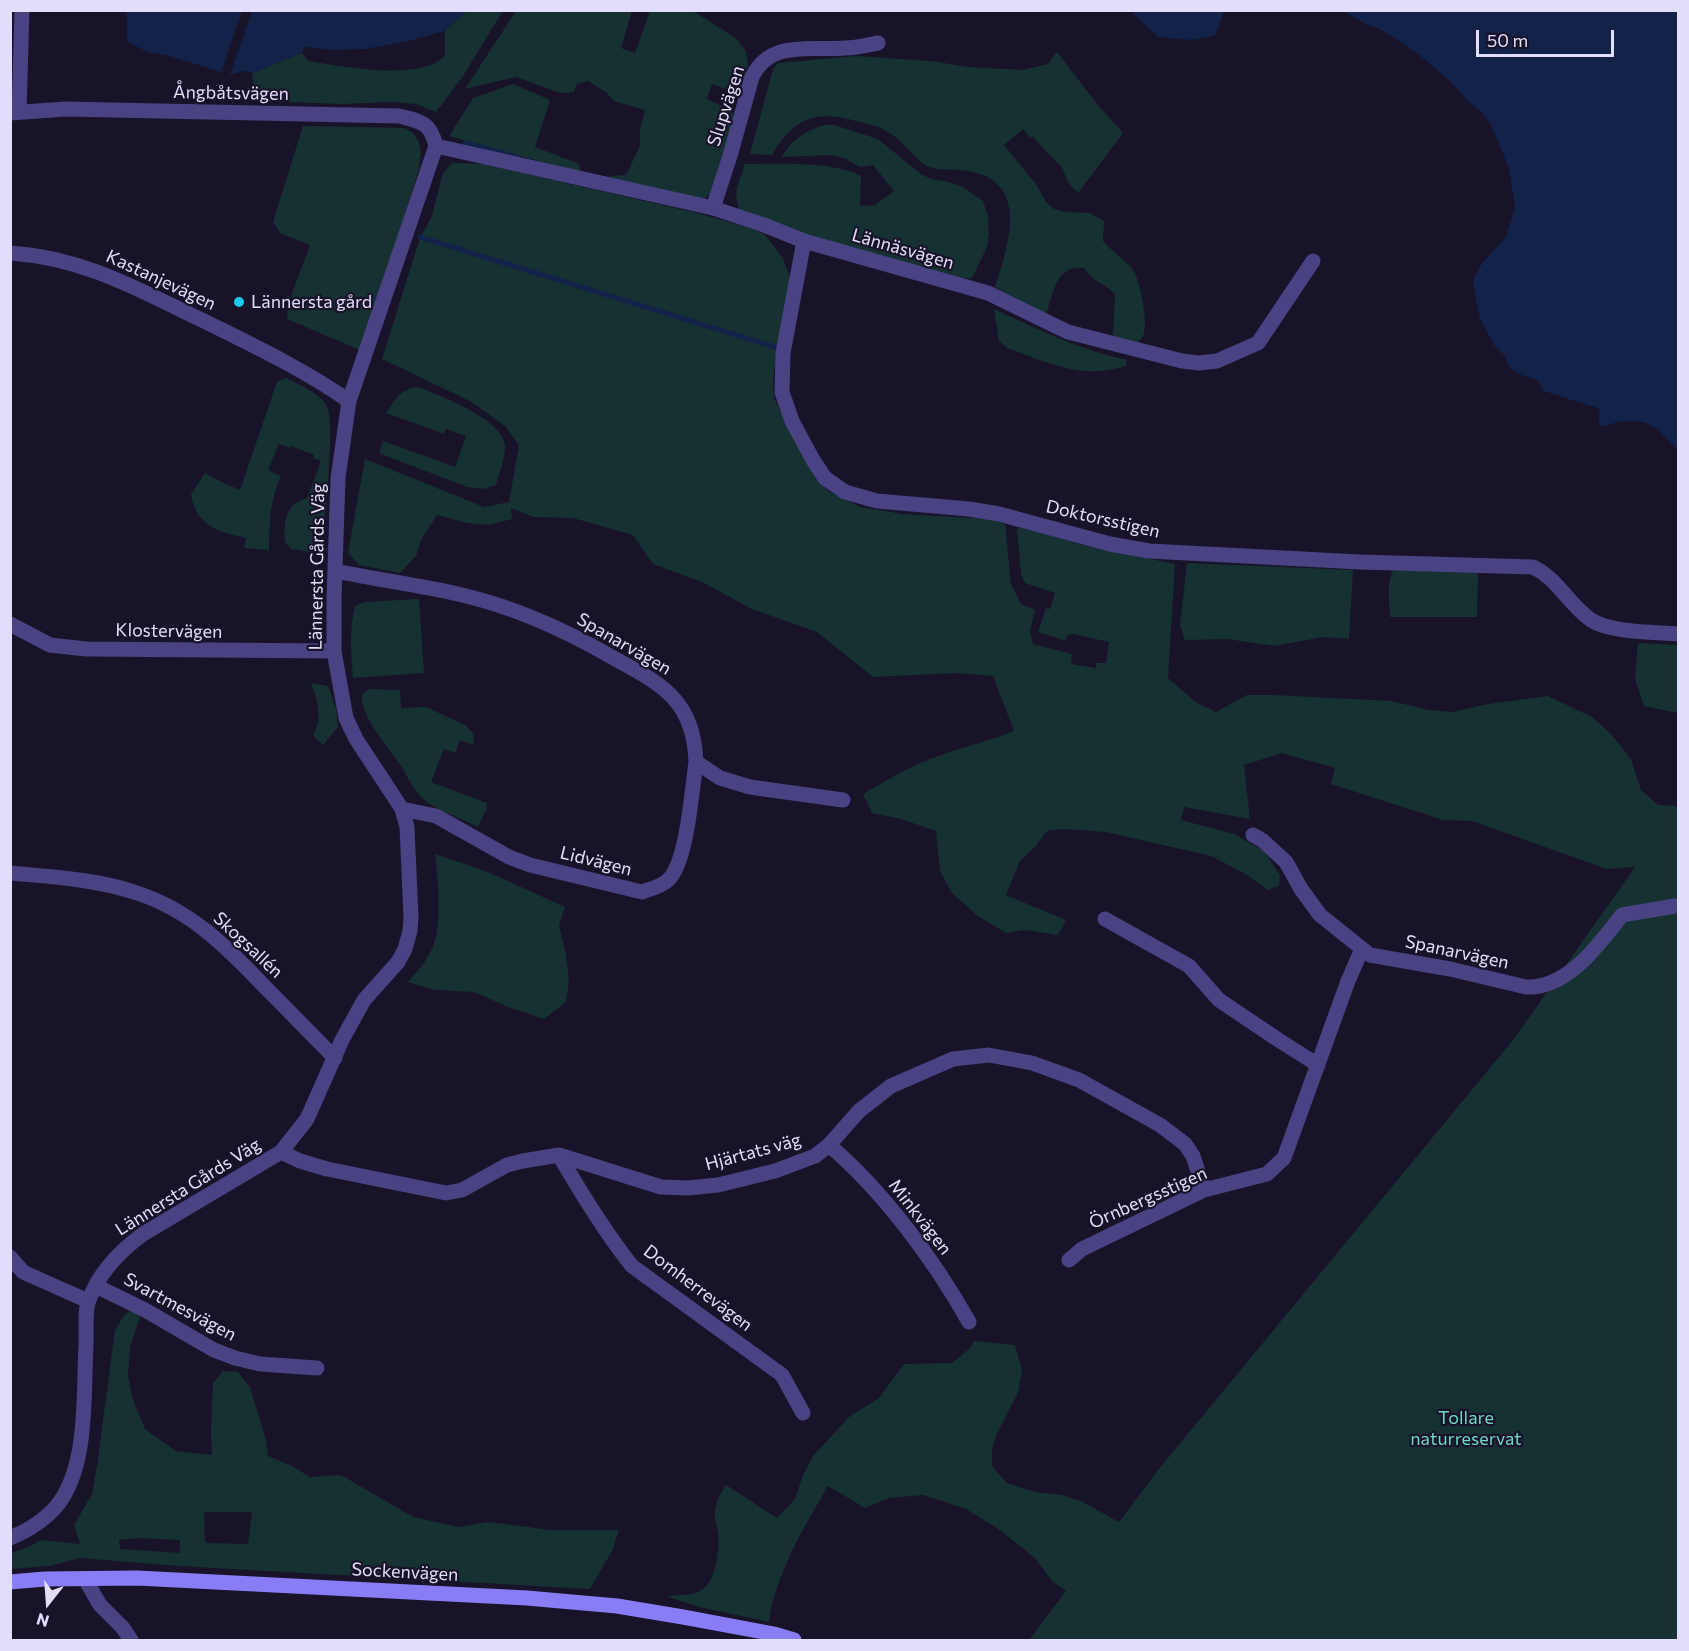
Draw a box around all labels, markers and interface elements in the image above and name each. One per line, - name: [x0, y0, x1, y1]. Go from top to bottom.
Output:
- scale bar: [1479, 18, 1617, 56]
- text: 50 m: [1487, 29, 1528, 51]
- street label: Slupvägen: [703, 63, 749, 149]
- street label: Ångbåtsvägen: [173, 81, 289, 105]
- street label: Lännäsvägen: [849, 224, 957, 274]
- street label: Kastanjevägen: [103, 245, 219, 315]
- place label: Lännersta gård: [251, 291, 372, 313]
- marker: Lännersta gård: [232, 295, 246, 309]
- street label: Lännersta Gårds Väg: [305, 483, 329, 651]
- street label: Doktorsstigen: [1044, 495, 1162, 543]
- street label: Spanarvägen: [573, 608, 675, 680]
- street label: Klostervägen: [115, 619, 223, 643]
- street label: Lidvägen: [558, 842, 634, 880]
- street label: Skogsallén: [209, 907, 287, 983]
- street label: Spanarvägen: [1403, 930, 1511, 974]
- street label: Hjärtats väg: [703, 1129, 803, 1175]
- street label: Lännersta Gårds Väg: [111, 1134, 265, 1240]
- street label: Örnbergsstigen: [1086, 1162, 1210, 1234]
- street label: Minkvägen: [884, 1175, 956, 1259]
- street label: Domherrevägen: [639, 1240, 757, 1336]
- street label: Svartmesvägen: [120, 1268, 240, 1346]
- park label: Tollare naturreservat: [1410, 1407, 1522, 1450]
- street label: Sockenvägen: [351, 1558, 459, 1586]
- north arrow: [18, 1573, 78, 1633]
- text: N: [34, 1610, 51, 1632]

